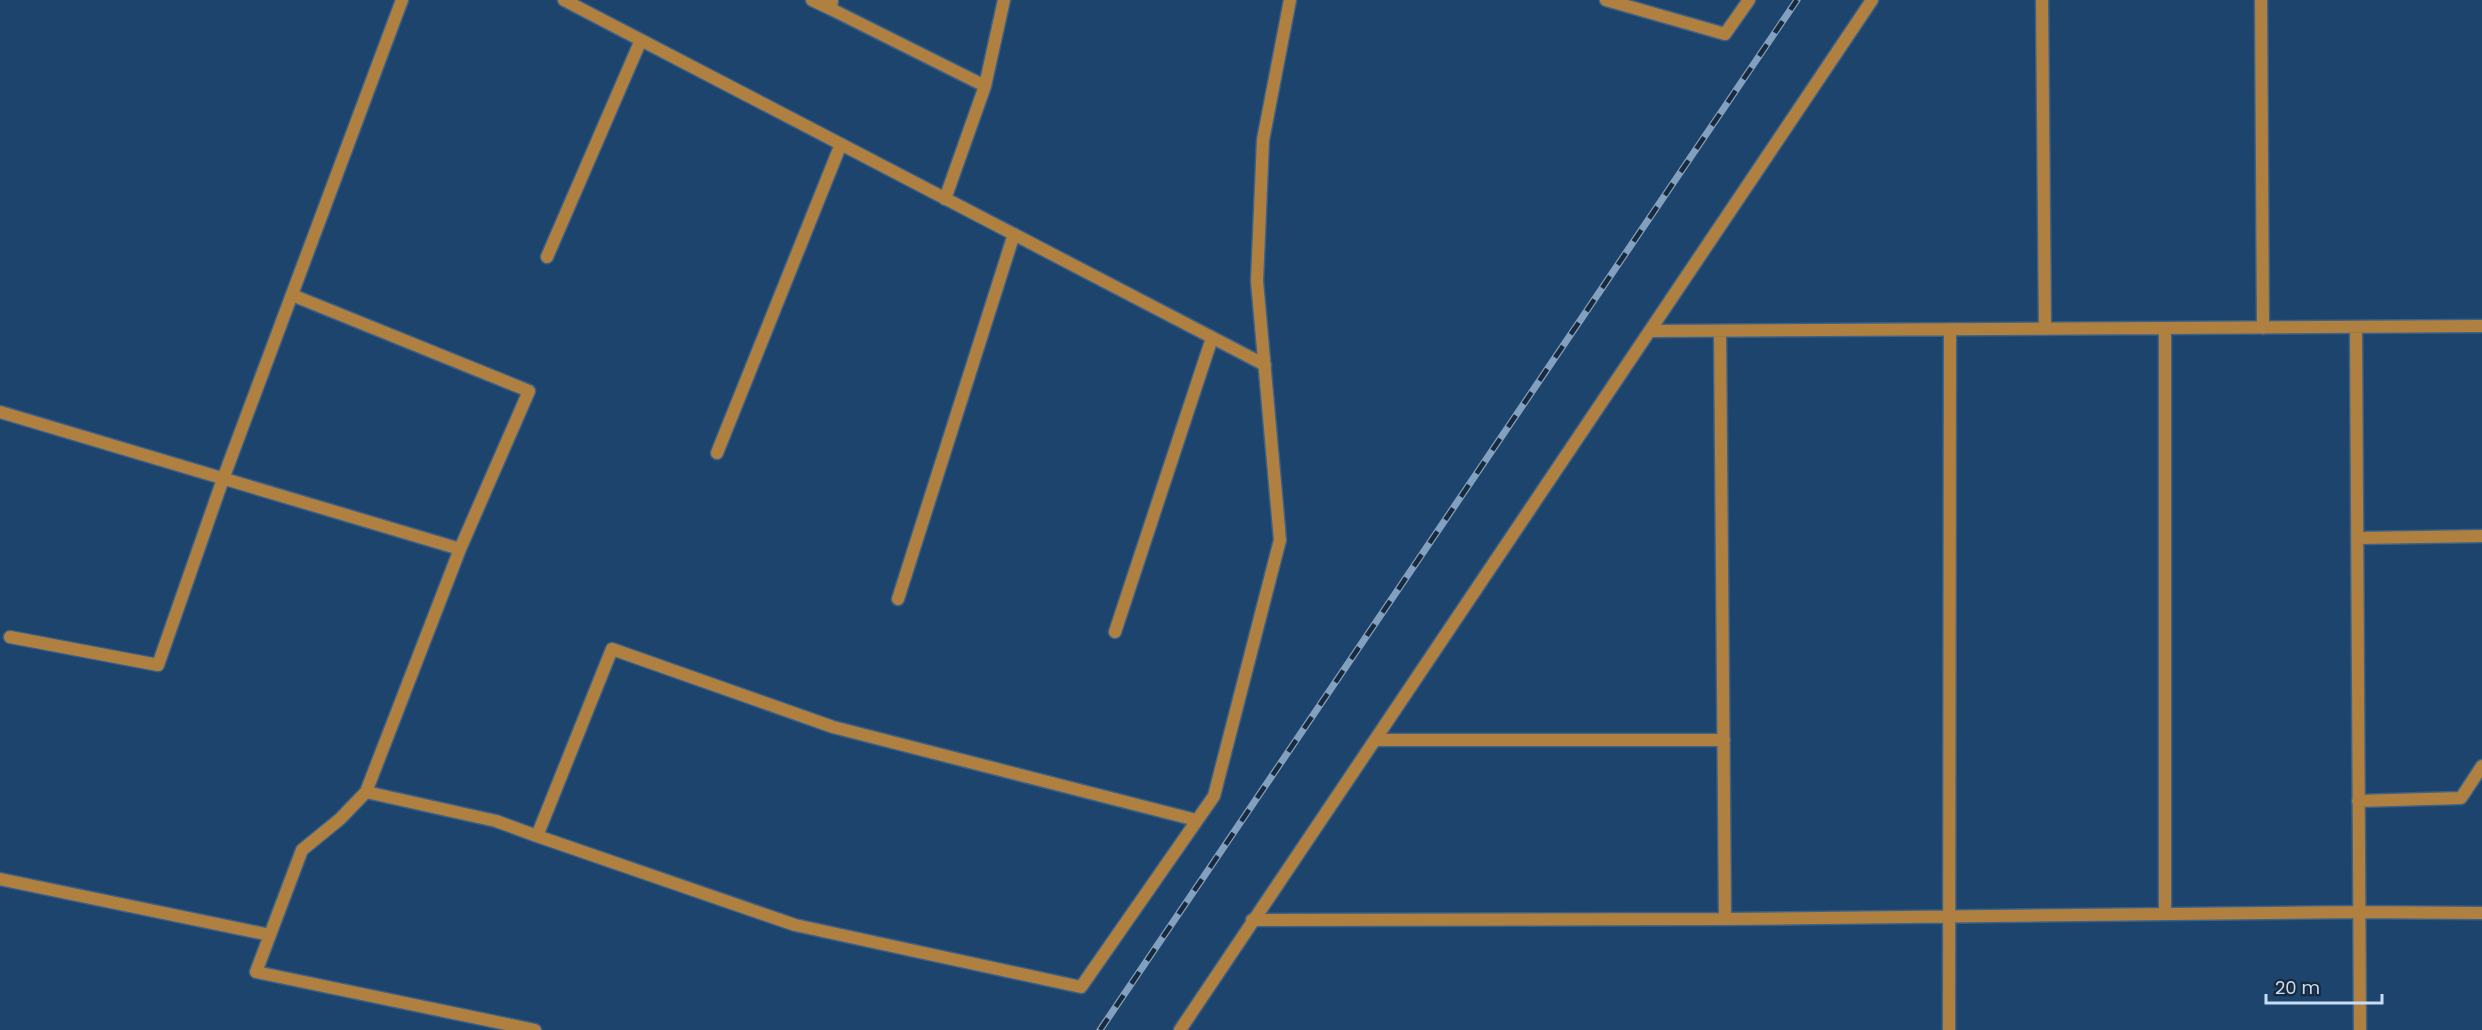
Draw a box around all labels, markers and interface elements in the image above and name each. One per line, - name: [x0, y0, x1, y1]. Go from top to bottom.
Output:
- scale bar: [2266, 967, 2382, 1005]
- text: 20 m: [2275, 975, 2320, 1000]

